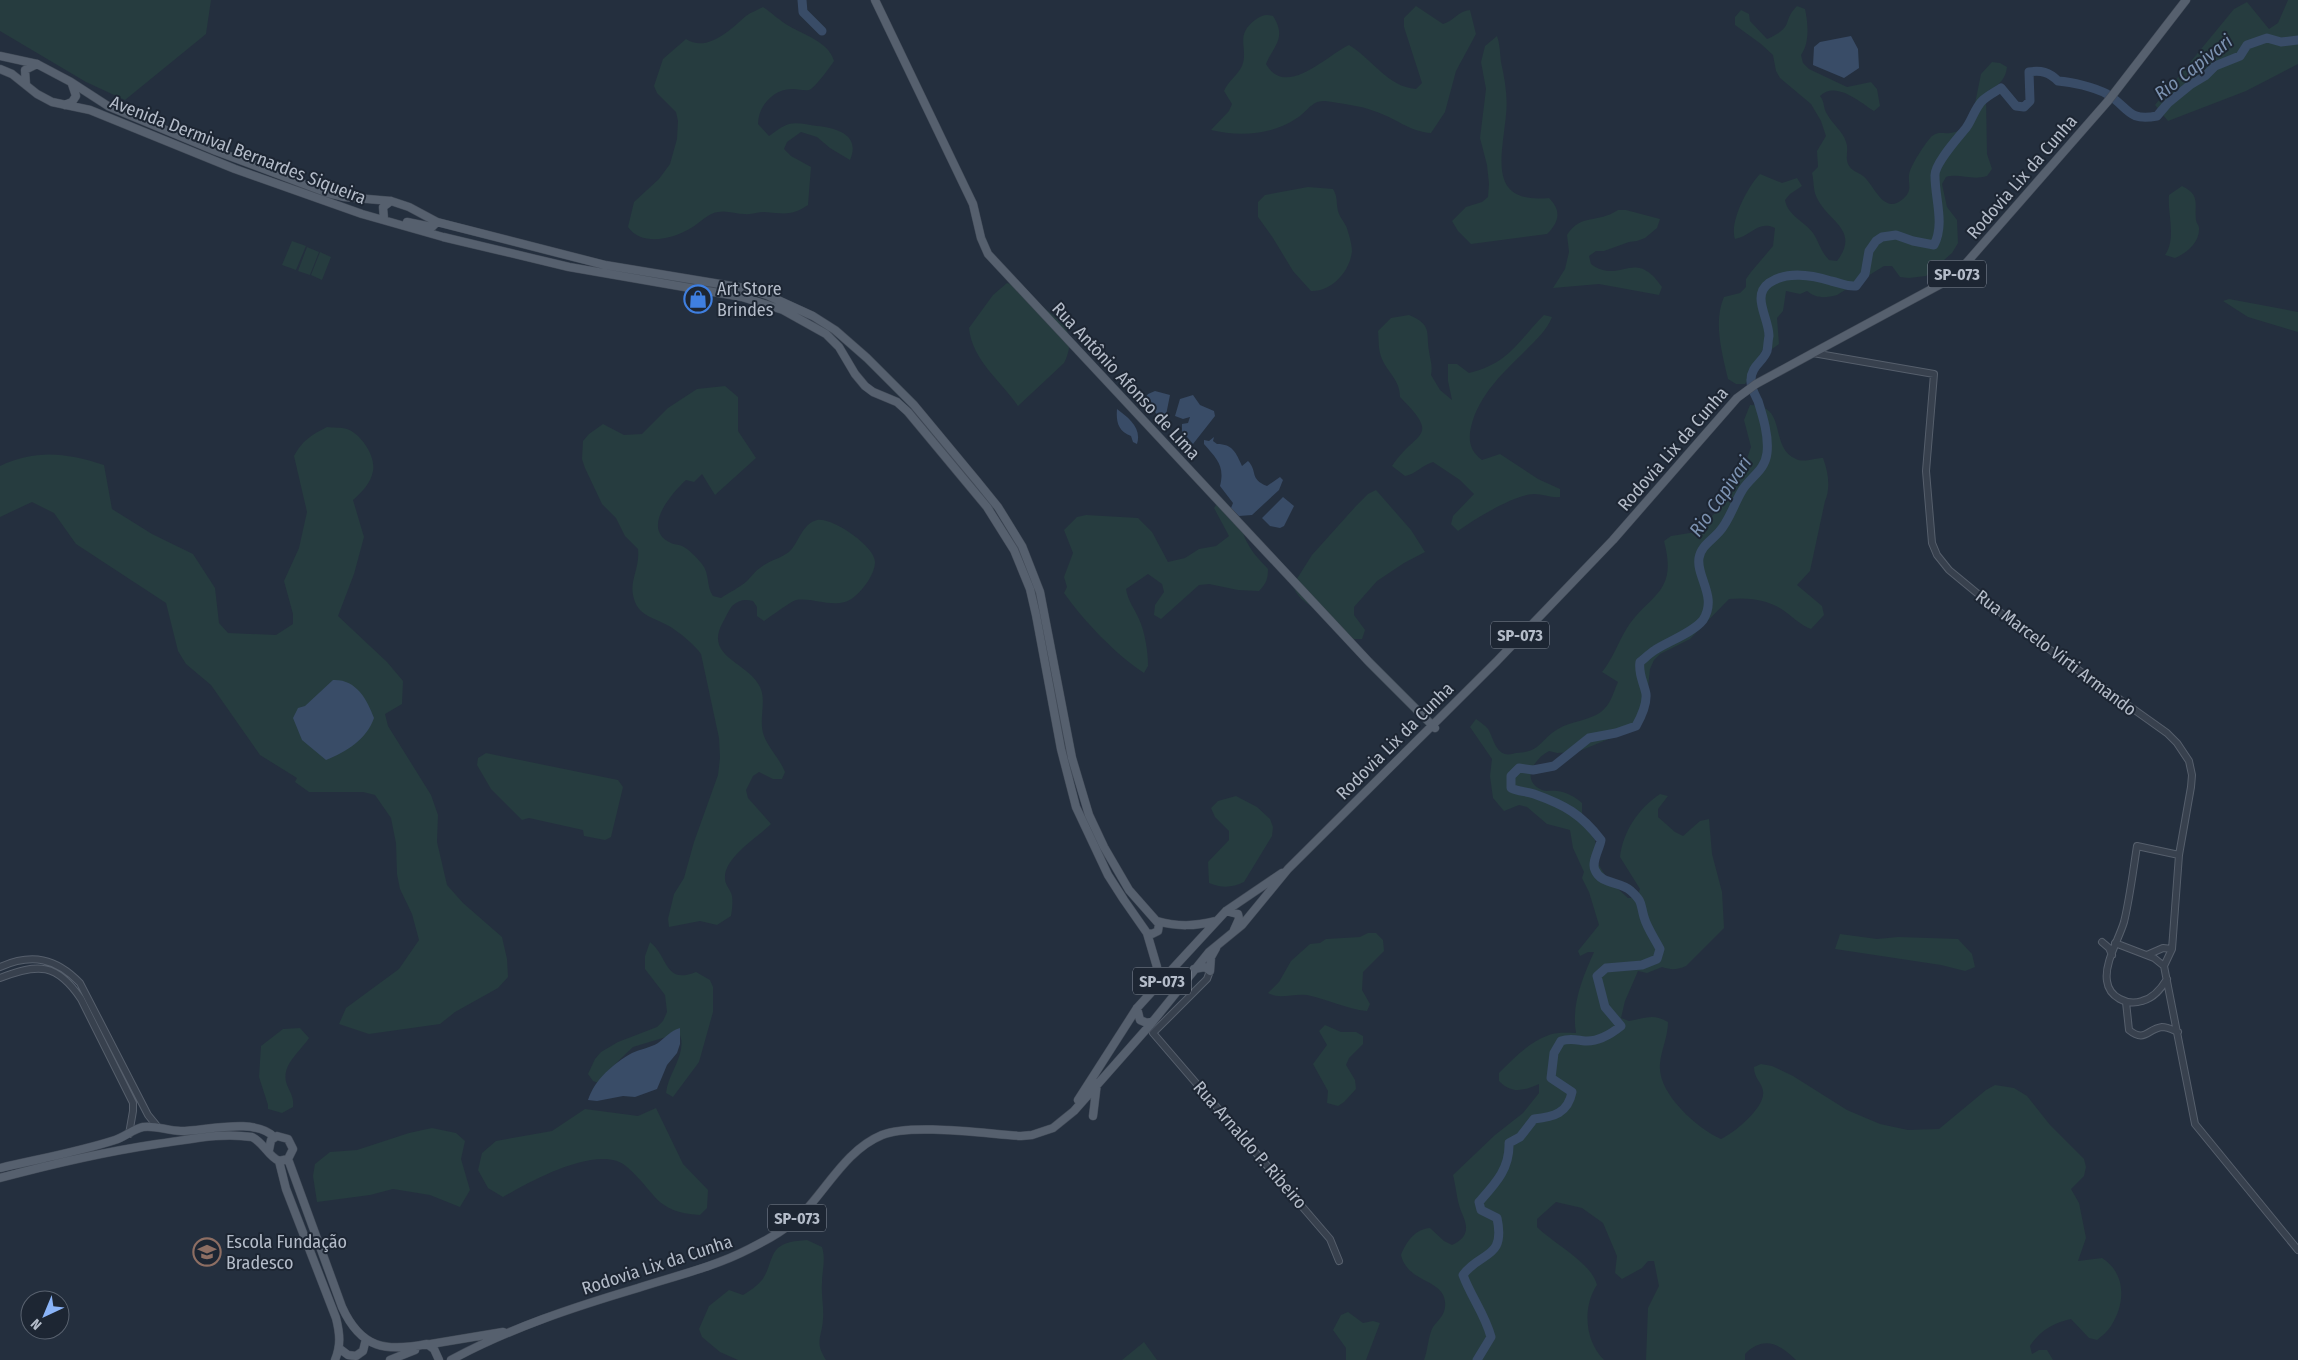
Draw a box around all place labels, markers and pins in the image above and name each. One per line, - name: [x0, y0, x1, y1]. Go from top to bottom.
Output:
- place label: Art Store Brindes: [717, 278, 782, 321]
- shop icon: Art Store Brindes: [683, 284, 713, 314]
- place label: Escola Fundação Bradesco: [226, 1231, 347, 1274]
- school or university icon: Escola Fundação Bradesco: [192, 1237, 222, 1267]

